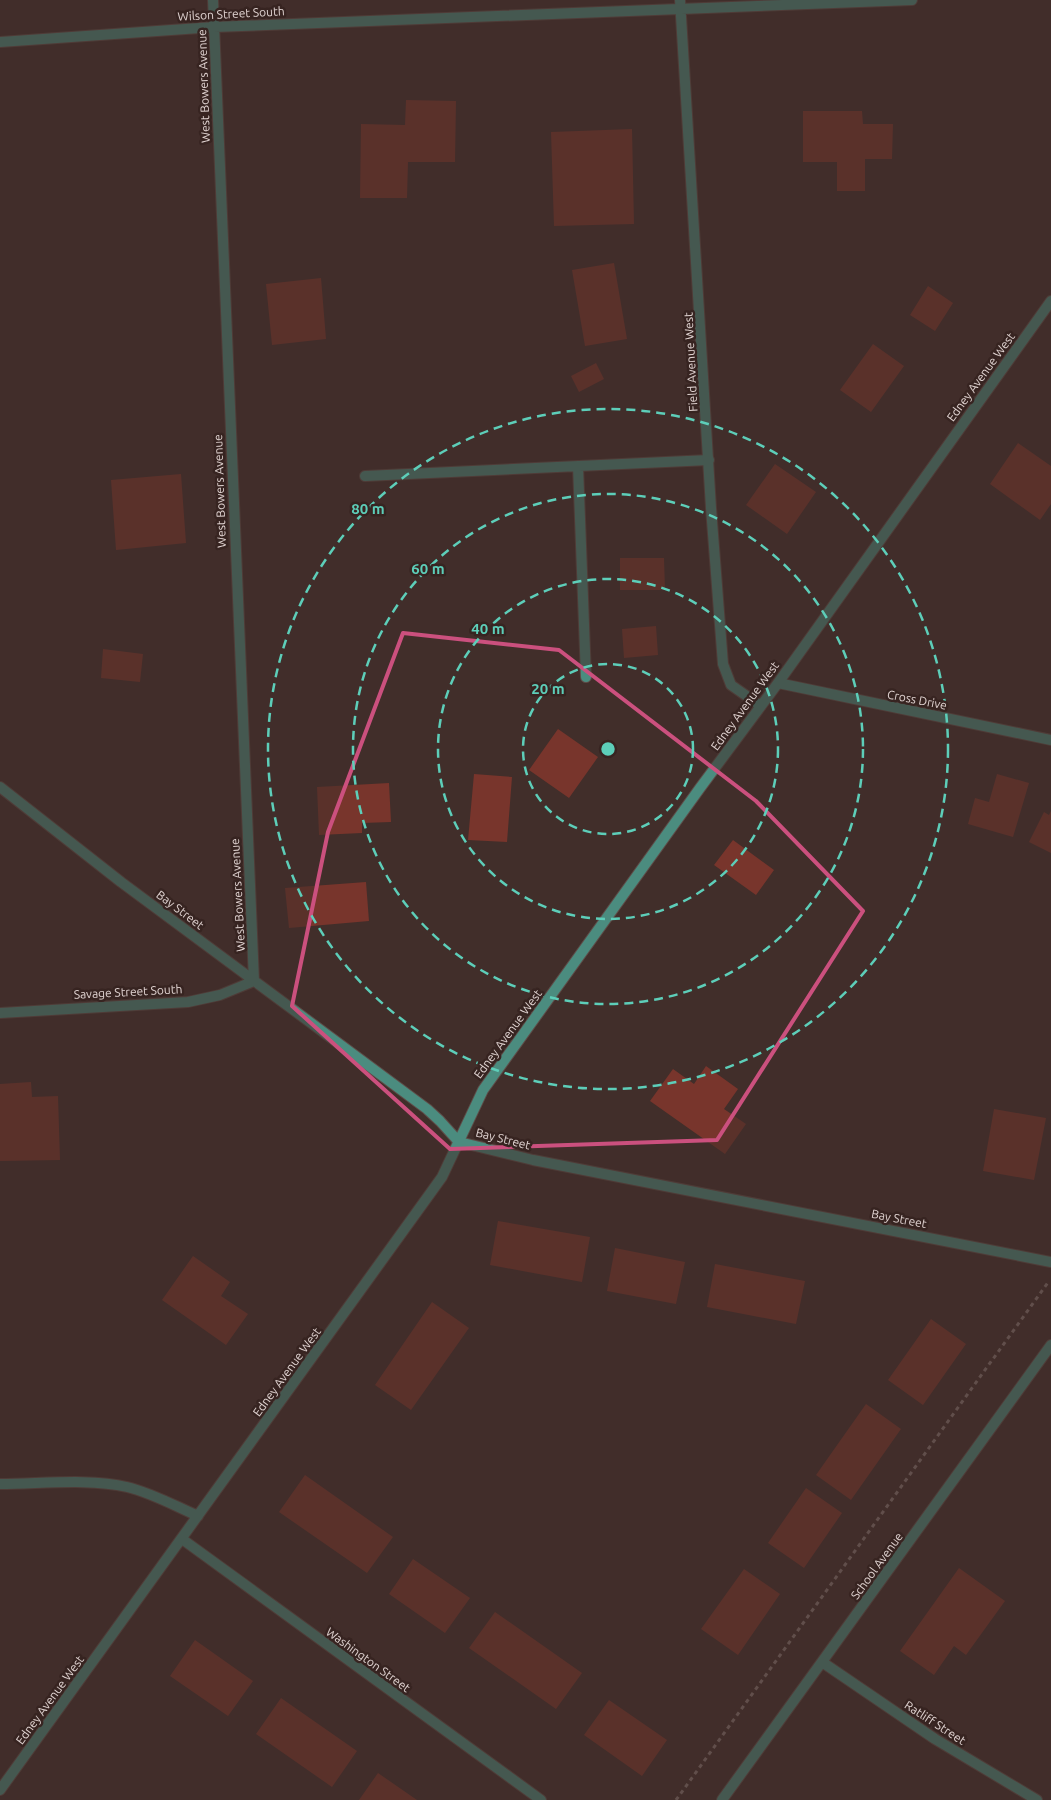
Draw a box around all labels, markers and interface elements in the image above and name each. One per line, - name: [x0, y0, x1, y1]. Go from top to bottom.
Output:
- street label: Wilson Street South: [177, 4, 285, 23]
- street label: West Bowers Avenue: [195, 29, 212, 143]
- street label: Field Avenue West: [681, 312, 700, 412]
- street label: Edney Avenue West: [944, 330, 1017, 424]
- street label: West Bowers Avenue: [211, 434, 228, 548]
- text: 80 m: [351, 500, 385, 517]
- text: 60 m: [411, 560, 445, 577]
- text: 40 m: [471, 620, 505, 637]
- street label: Edney Avenue West: [708, 659, 781, 753]
- text: 20 m: [531, 680, 565, 697]
- street label: Cross Drive: [886, 687, 948, 712]
- centre of rings: [599, 740, 617, 758]
- street label: West Bowers Avenue: [228, 838, 247, 952]
- street label: Bay Street: [154, 888, 207, 932]
- street label: Savage Street South: [73, 982, 183, 1001]
- street label: Edney Avenue West: [471, 987, 544, 1081]
- street label: Bay Street: [474, 1125, 532, 1152]
- street label: Bay Street: [870, 1207, 928, 1230]
- street label: Edney Avenue West: [250, 1325, 323, 1419]
- street label: School Avenue: [848, 1530, 905, 1602]
- street label: Washington Street: [324, 1625, 413, 1695]
- street label: Edney Avenue West: [13, 1653, 86, 1747]
- street label: Ratliff Street: [902, 1698, 968, 1747]

